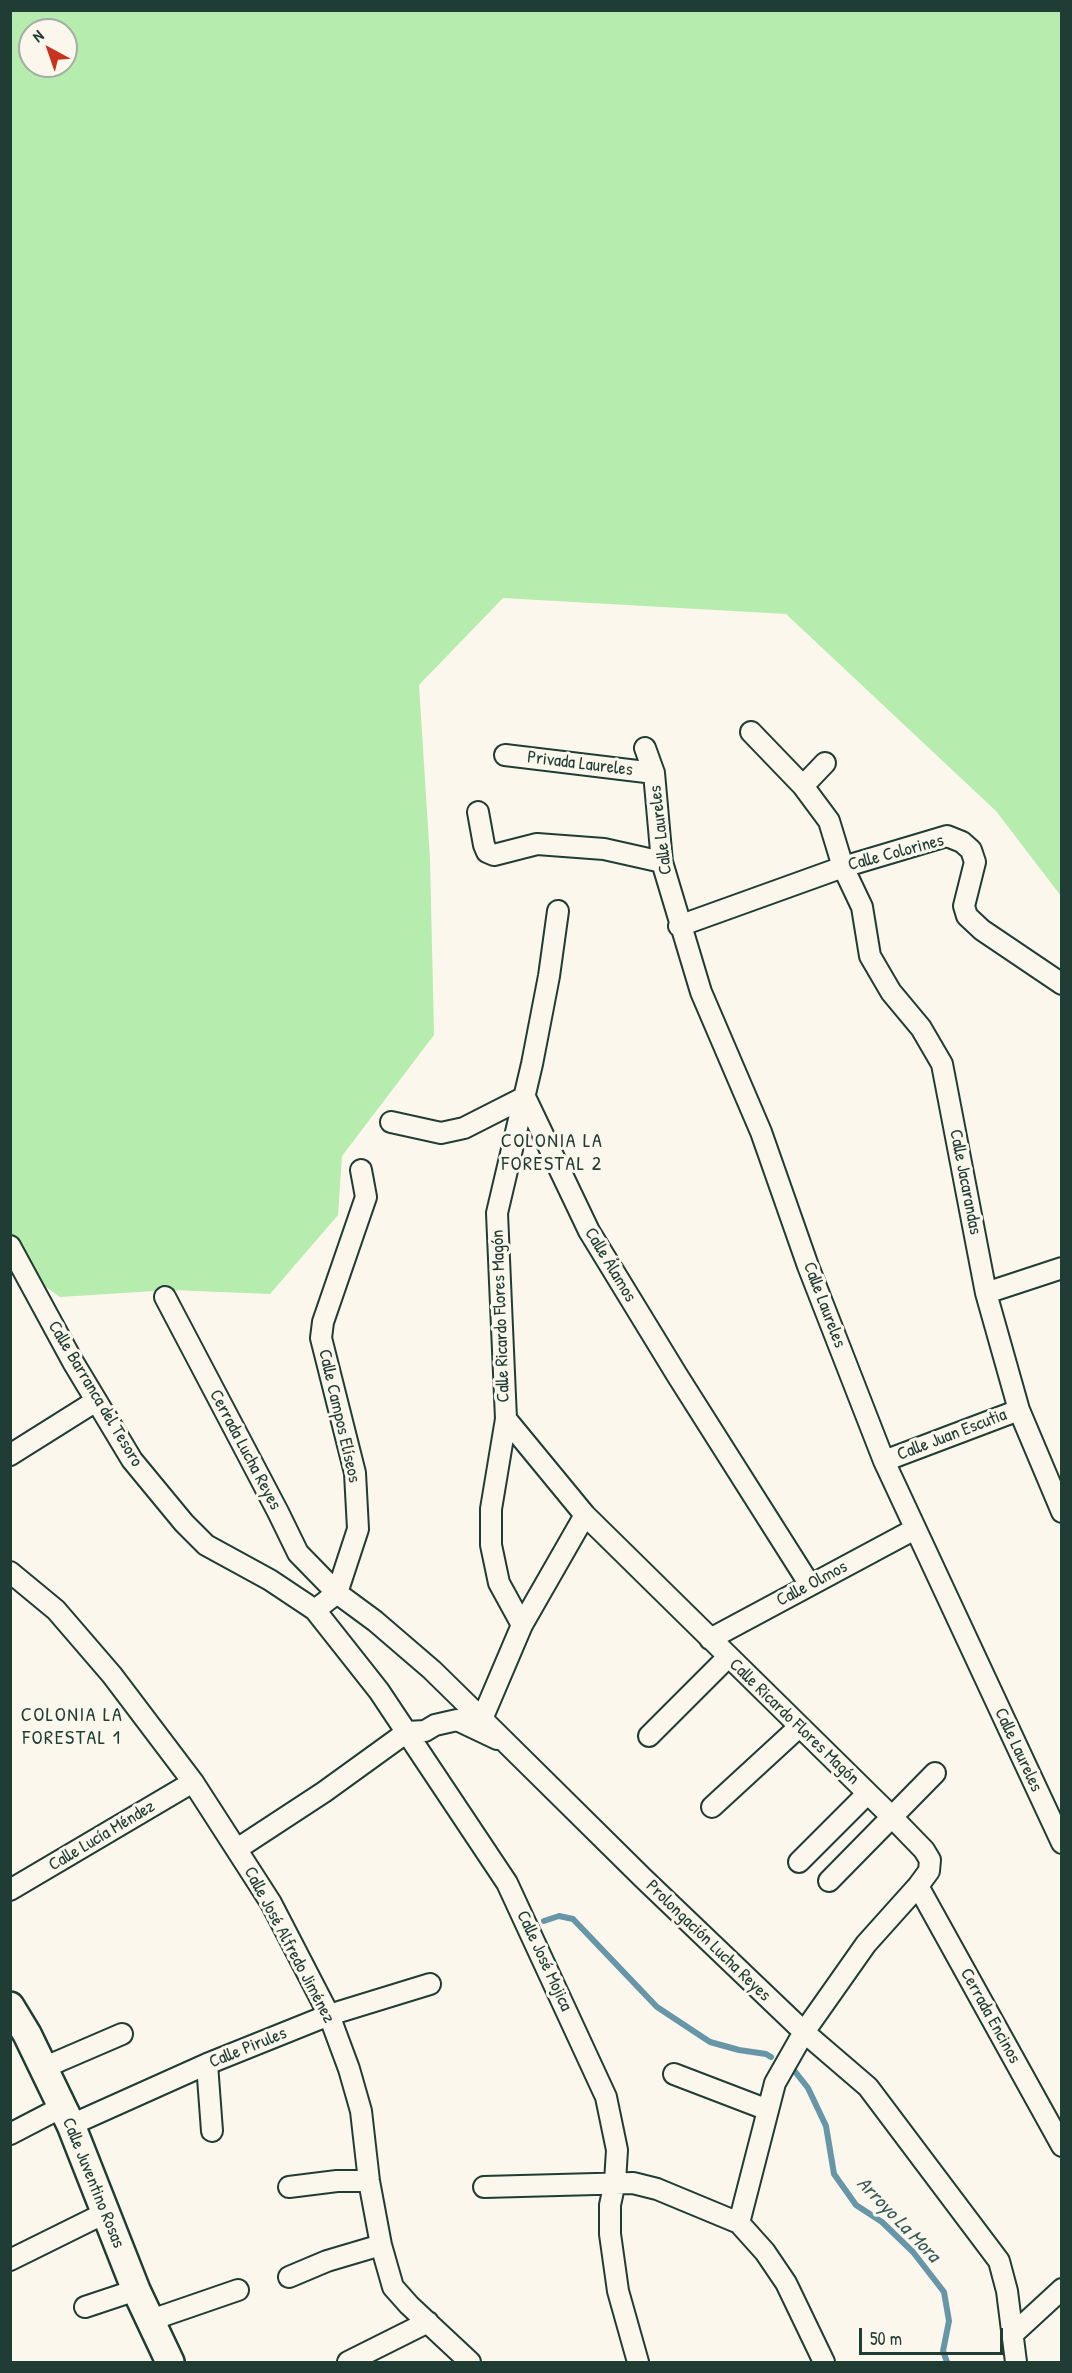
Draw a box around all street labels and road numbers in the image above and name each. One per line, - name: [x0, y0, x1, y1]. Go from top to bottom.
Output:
- street label: Privada Laureles: [526, 747, 634, 781]
- street label: Calle Laureles: [645, 784, 677, 876]
- street label: Calle Colorines: [846, 830, 946, 876]
- street label: Calle Jacarandas: [944, 1127, 986, 1237]
- street label: Calle Álamos: [579, 1224, 641, 1306]
- street label: Calle Ricardo Flores Magón: [487, 1229, 515, 1403]
- street label: Calle Laureles: [798, 1259, 850, 1351]
- street label: Calle Barranca del Tesoro: [43, 1317, 147, 1471]
- street label: Calle Campos Elíseos: [313, 1347, 365, 1485]
- street label: Cerrada Lucha Reyes: [204, 1386, 286, 1514]
- street label: Calle Juan Escutia: [894, 1404, 1010, 1466]
- street label: Calle Olmos: [773, 1556, 851, 1612]
- street label: Calle Ricardo Flores Magón: [724, 1654, 864, 1790]
- street label: Calle Laureles: [989, 1705, 1047, 1795]
- street label: Calle Lucía Méndez: [45, 1796, 159, 1876]
- street label: Calle José Alfredo Jiménez: [239, 1863, 339, 2027]
- street label: Prolongación Lucha Reyes: [641, 1876, 775, 2006]
- street label: Calle José Mojica: [511, 1907, 577, 2015]
- street label: Cerrada Encinos: [955, 1965, 1025, 2067]
- street label: Calle Pirules: [206, 2023, 290, 2073]
- street label: Calle Juventino Rosas: [57, 2115, 129, 2251]

